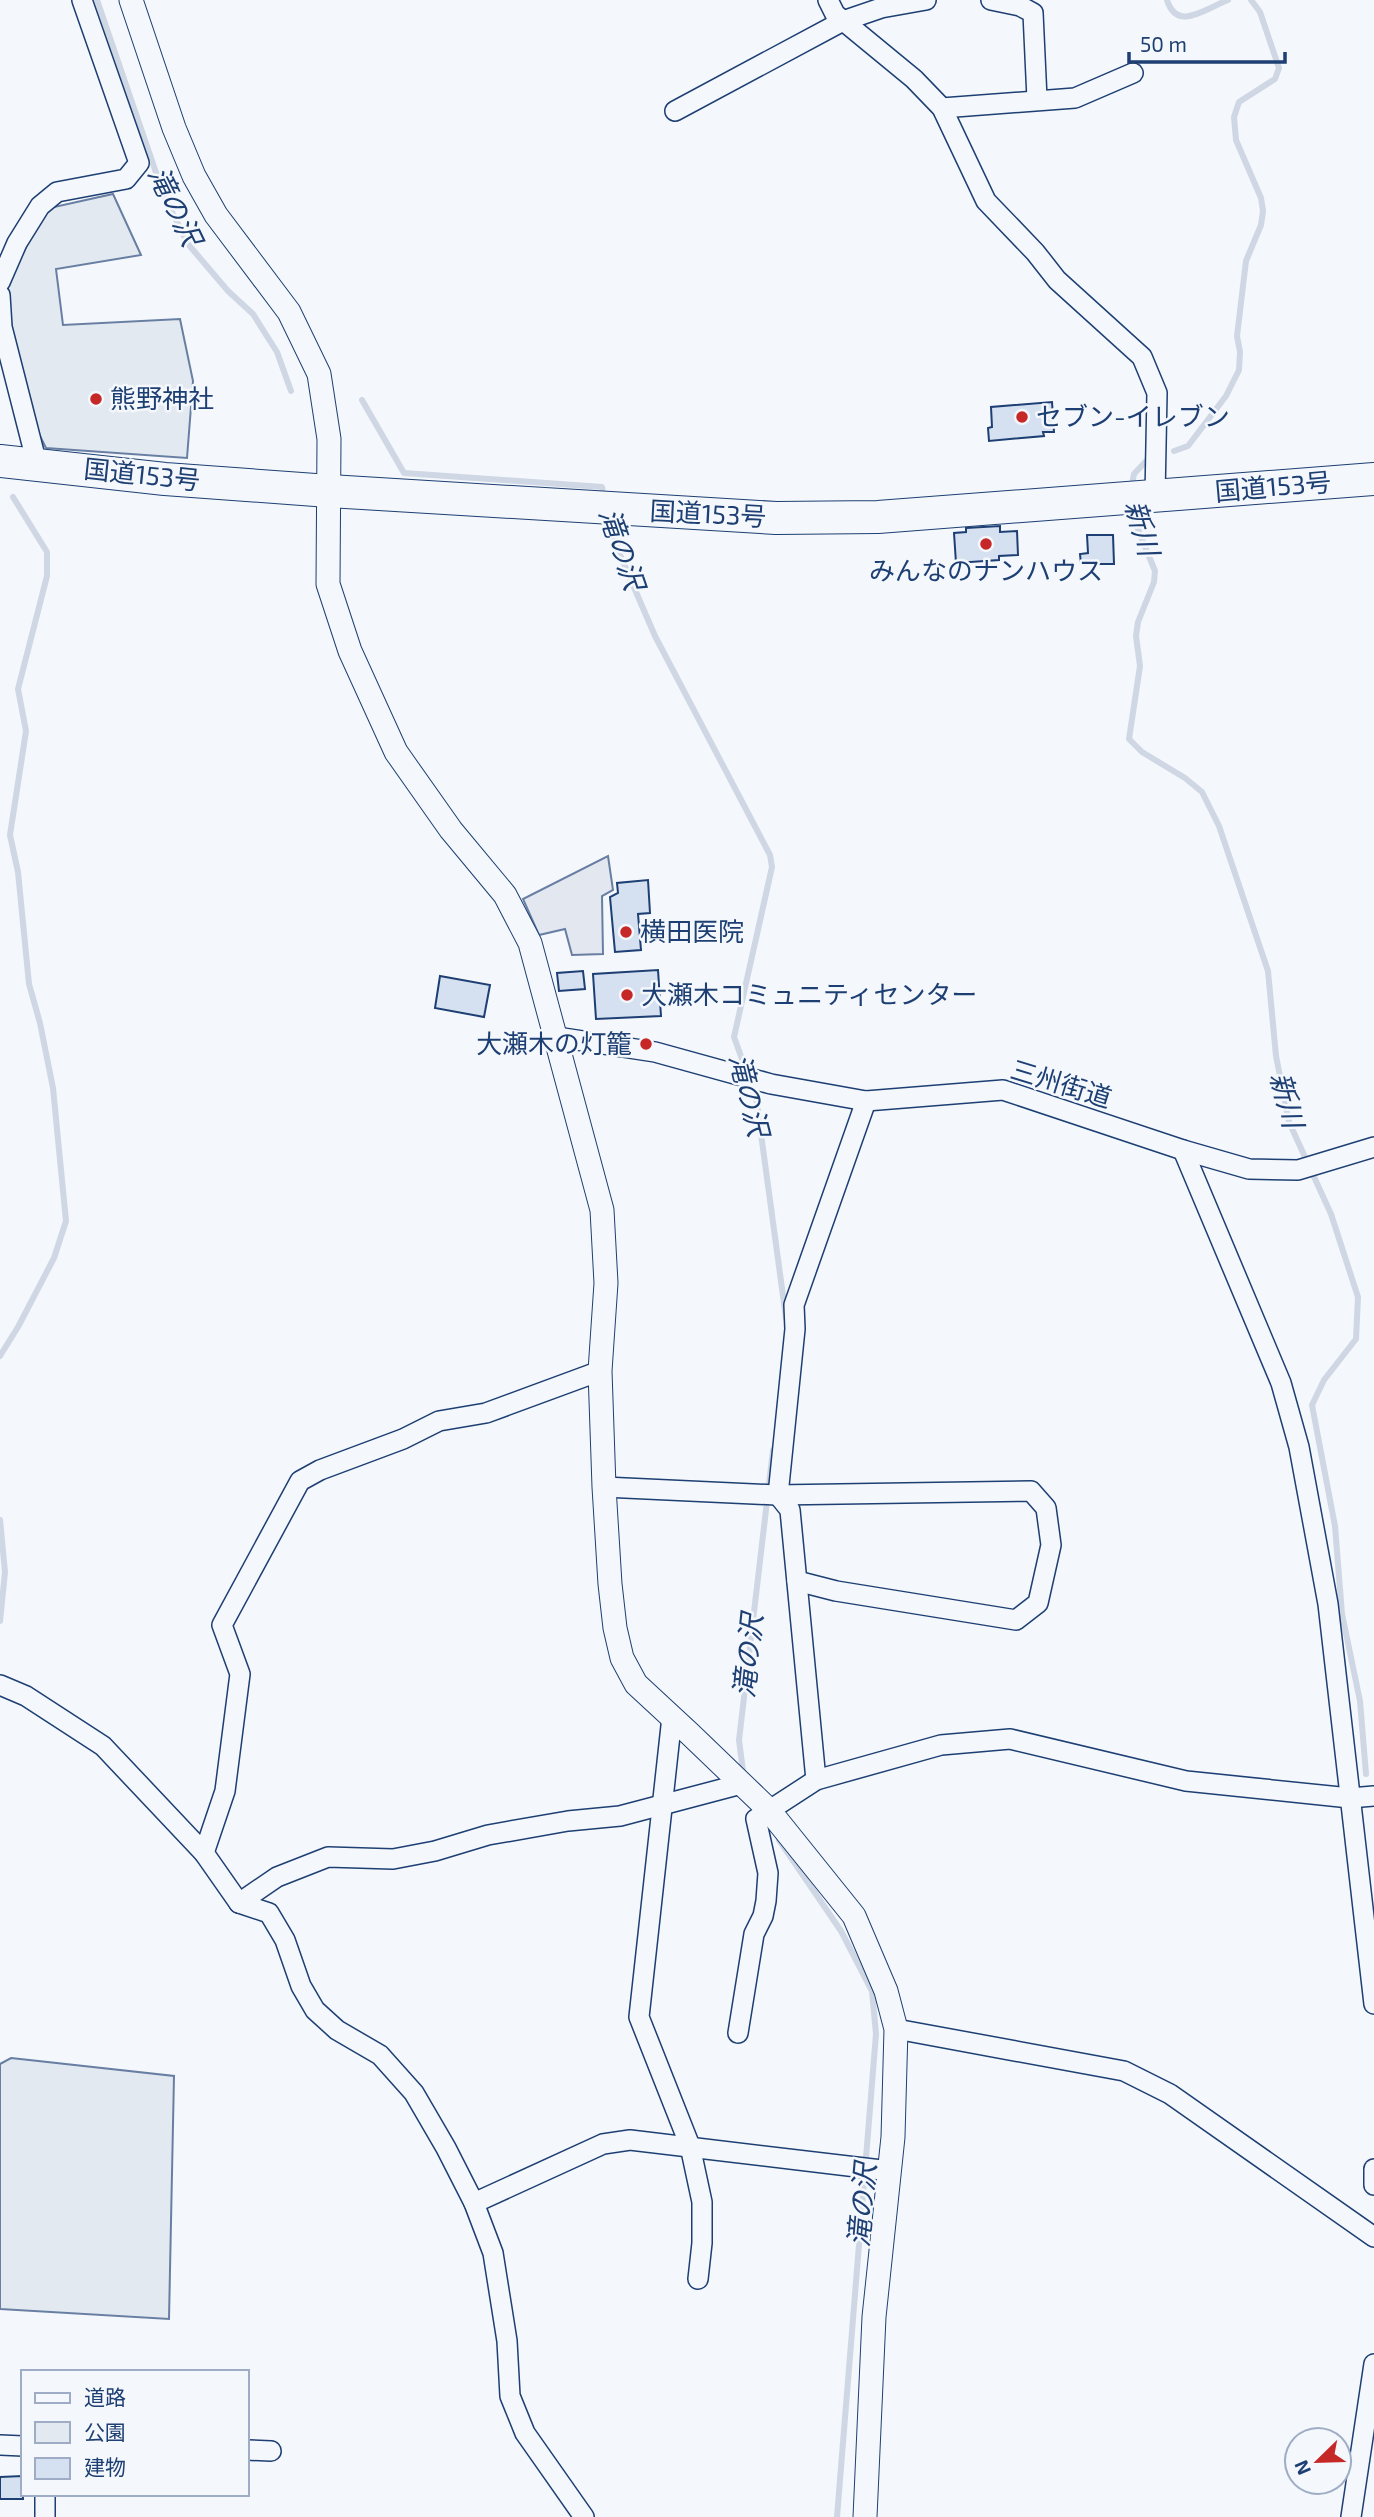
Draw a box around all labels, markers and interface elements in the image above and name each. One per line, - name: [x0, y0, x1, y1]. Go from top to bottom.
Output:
- scale bar: [1129, 21, 1285, 65]
- text: 50 m: [1140, 31, 1187, 56]
- water label: 滝の沢: [142, 160, 211, 254]
- place label: 熊野神社: [110, 382, 214, 413]
- marker: 熊野神社: [88, 391, 104, 407]
- place label: セブン-イレブン: [1036, 400, 1230, 431]
- marker: セブン-イレブン: [1014, 409, 1030, 425]
- street label: 国道153号: [82, 452, 202, 495]
- street label: 国道153号: [1213, 465, 1332, 506]
- street label: 国道153号: [649, 494, 767, 531]
- water label: 新川: [1119, 496, 1168, 562]
- water label: 滝の沢: [593, 503, 654, 598]
- marker: みんなのナンハウス: [978, 536, 994, 552]
- place label: みんなのナンハウス: [869, 554, 1103, 585]
- place label: 横田医院: [640, 915, 744, 946]
- marker: 横田医院: [618, 924, 634, 940]
- place label: 大瀬木コミュニティセンター: [641, 978, 977, 1009]
- marker: 大瀬木コミュニティセンター: [619, 987, 635, 1003]
- place label: 大瀬木の灯籠: [476, 1027, 632, 1058]
- marker: 大瀬木の灯籠: [638, 1036, 654, 1052]
- water label: 滝の沢: [723, 1050, 778, 1143]
- street label: 三州街道: [1007, 1053, 1116, 1113]
- water label: 新川: [1264, 1068, 1312, 1134]
- water label: 滝の沢: [726, 1608, 769, 1699]
- water label: 滝の沢: [840, 2158, 882, 2248]
- legend: [21, 2370, 248, 2496]
- text: 道路: [84, 2384, 126, 2409]
- text: 公園: [84, 2419, 126, 2444]
- north arrow: [1283, 2426, 1353, 2496]
- text: 建物: [84, 2454, 126, 2479]
- text: N: [1289, 2457, 1315, 2479]

